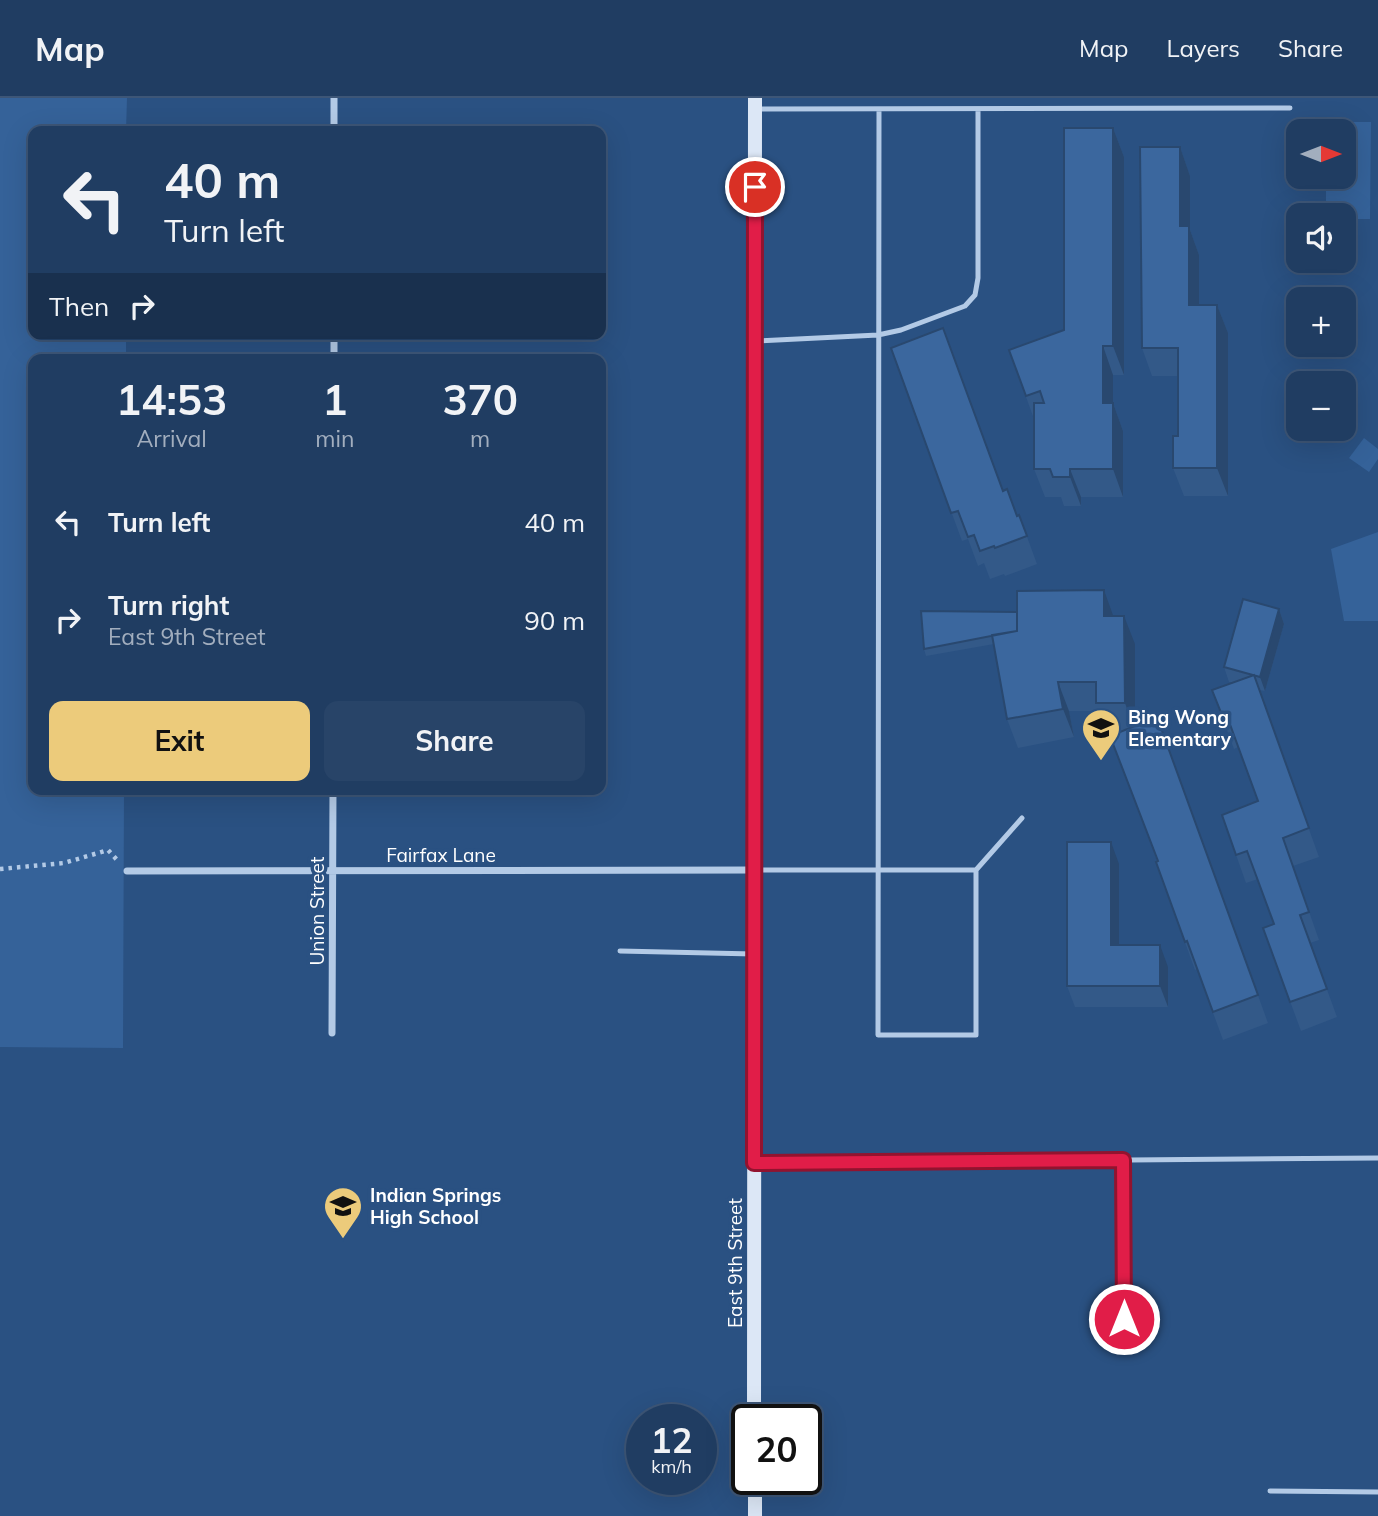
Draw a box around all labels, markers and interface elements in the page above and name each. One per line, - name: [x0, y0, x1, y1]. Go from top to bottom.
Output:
- text: Map: [35, 28, 105, 69]
- text: Map: [1079, 33, 1128, 63]
- text: Layers: [1166, 33, 1240, 63]
- text: Share: [1278, 33, 1343, 63]
- north arrow: [1286, 119, 1356, 189]
- map controls: [1286, 119, 1356, 441]
- text: 40 m: [164, 149, 280, 210]
- icon: left: [49, 154, 140, 245]
- pin: [725, 157, 785, 217]
- icon: arrive: [736, 168, 774, 206]
- button: sound: [1286, 203, 1356, 273]
- text: Turn left: [164, 210, 284, 250]
- icon: right: [123, 287, 161, 325]
- button: +: [1286, 287, 1356, 357]
- text: Then: [49, 290, 109, 323]
- button: −: [1286, 371, 1356, 441]
- text: 14:53: [116, 373, 227, 426]
- text: 1: [322, 373, 347, 426]
- text: 370: [442, 373, 518, 426]
- text: Arrival: [136, 424, 207, 453]
- text: min: [315, 424, 354, 453]
- text: m: [470, 424, 490, 453]
- icon: left: [49, 503, 87, 541]
- text: Turn left: [108, 506, 210, 539]
- text: 40 m: [524, 506, 585, 539]
- text: Turn right: [108, 589, 229, 622]
- icon: right: [49, 601, 87, 639]
- text: 90 m: [524, 604, 585, 637]
- text: East 9th Street: [108, 622, 265, 651]
- button: Exit: [49, 701, 310, 781]
- button: Share: [324, 701, 585, 781]
- place label: Bing Wong Elementary: [1128, 705, 1232, 751]
- school or university icon: Bing Wong Elementary: [1080, 707, 1122, 762]
- street label: Fairfax Lane: [386, 843, 496, 867]
- street label: Union Street: [305, 856, 329, 966]
- place label: Indian Springs High School: [370, 1183, 501, 1229]
- school or university icon: Indian Springs High School: [322, 1185, 364, 1240]
- street label: East 9th Street: [723, 1198, 747, 1328]
- position arrow: [1087, 1282, 1161, 1356]
- speed limit sign: 20: [731, 1404, 822, 1495]
- text: 12: [650, 1418, 693, 1462]
- text: km/h: [651, 1455, 692, 1478]

